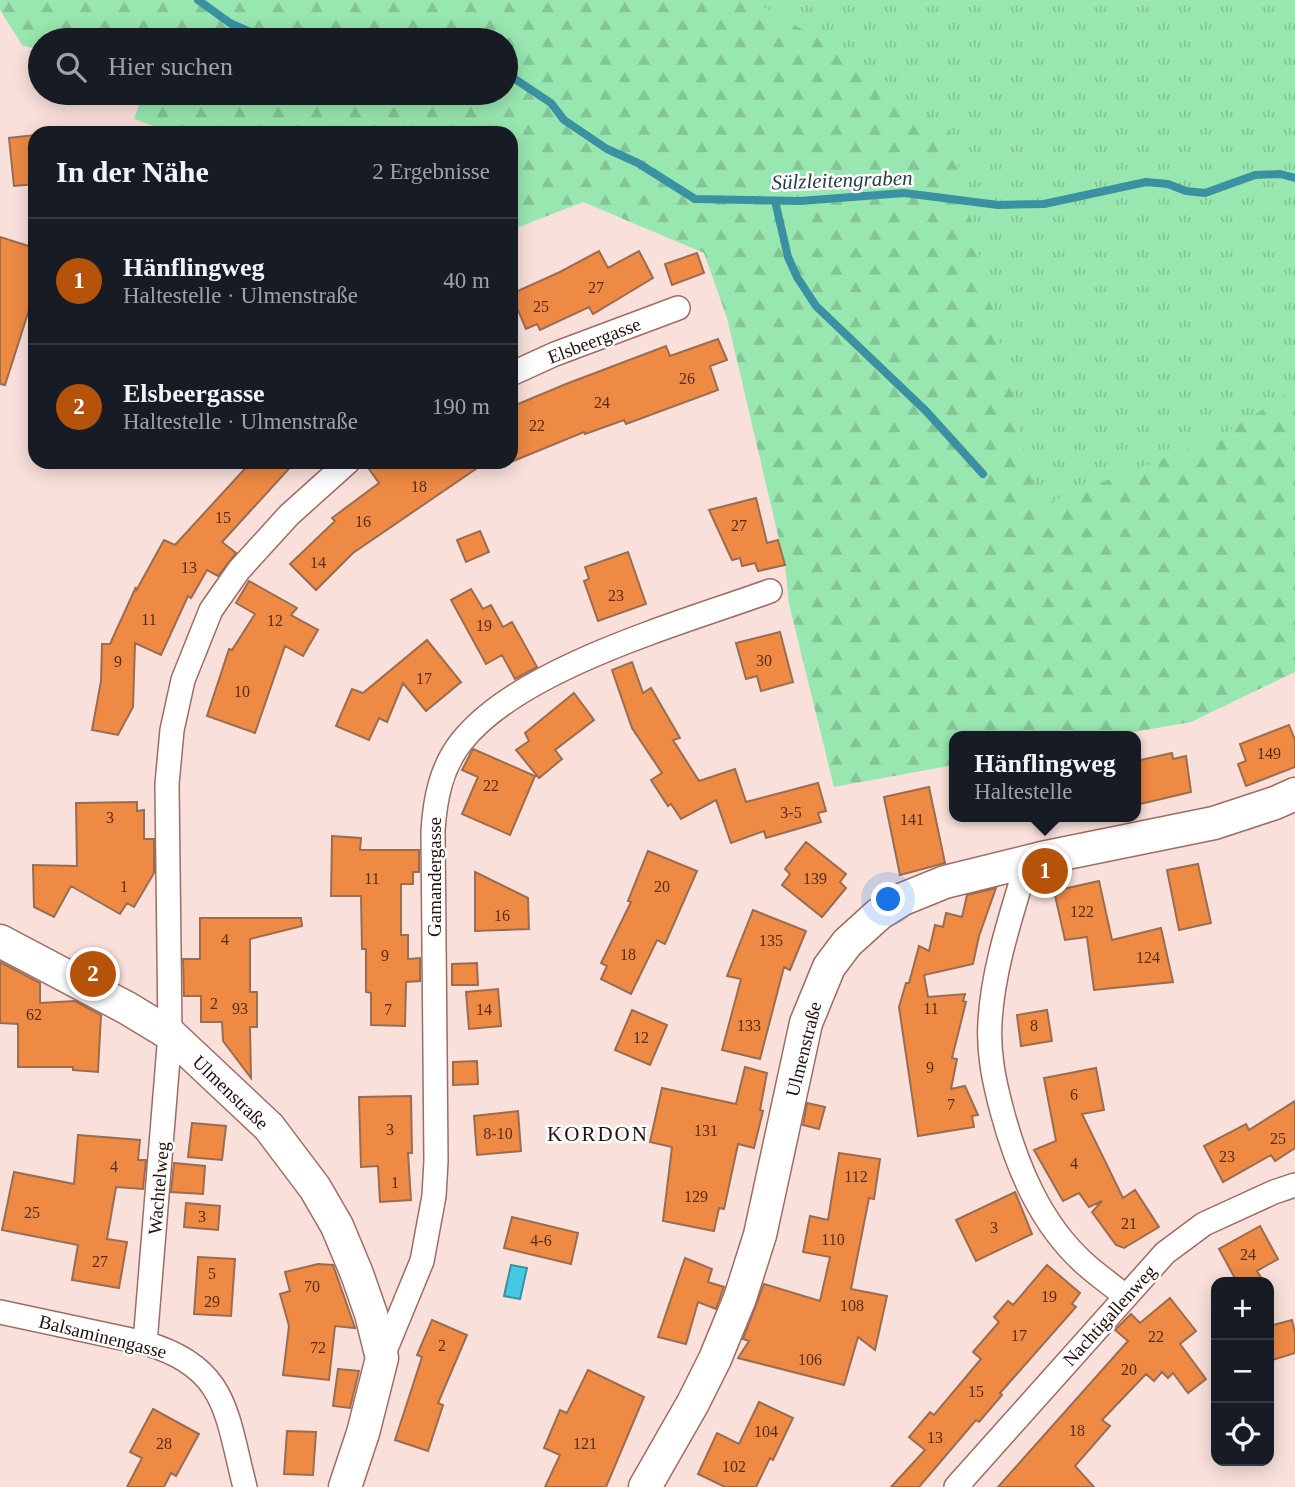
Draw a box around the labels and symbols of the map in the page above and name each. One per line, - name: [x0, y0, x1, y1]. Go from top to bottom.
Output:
- water label: Sülzleitengraben: [771, 166, 913, 194]
- house number: 27: [588, 279, 604, 296]
- house number: 25: [533, 298, 549, 315]
- street label: Elsbeergasse: [545, 313, 644, 368]
- house number: 26: [679, 370, 695, 387]
- house number: 24: [594, 394, 610, 411]
- house number: 22: [529, 417, 545, 434]
- house number: 18: [411, 478, 427, 495]
- house number: 15: [215, 509, 231, 526]
- house number: 16: [355, 513, 371, 530]
- house number: 27: [731, 517, 747, 534]
- house number: 14: [310, 554, 326, 571]
- house number: 13: [181, 559, 197, 576]
- house number: 23: [608, 587, 624, 604]
- house number: 11: [141, 611, 157, 628]
- house number: 12: [267, 612, 283, 629]
- house number: 19: [476, 617, 492, 634]
- house number: 30: [756, 652, 772, 669]
- house number: 9: [114, 653, 122, 670]
- house number: 17: [416, 670, 432, 687]
- house number: 10: [234, 683, 250, 700]
- house number: 149: [1257, 745, 1281, 762]
- house number: 22: [483, 777, 499, 794]
- house number: 3-5: [780, 804, 802, 821]
- house number: 3: [106, 809, 114, 826]
- house number: 141: [900, 811, 924, 828]
- street label: Gamandergasse: [424, 817, 445, 937]
- pin: 1: [1022, 845, 1068, 897]
- house number: 11: [364, 870, 380, 887]
- house number: 139: [803, 870, 827, 887]
- house number: 1: [120, 878, 128, 895]
- house number: 20: [654, 878, 670, 895]
- your location: [871, 882, 905, 916]
- house number: 122: [1070, 903, 1094, 920]
- house number: 16: [494, 907, 510, 924]
- house number: 4: [221, 931, 229, 948]
- house number: 135: [759, 932, 783, 949]
- house number: 18: [620, 946, 636, 963]
- house number: 9: [381, 947, 389, 964]
- pin: 2: [70, 948, 116, 1000]
- house number: 124: [1136, 949, 1160, 966]
- house number: 2: [210, 995, 218, 1012]
- street label: Ulmenstraße: [782, 999, 825, 1099]
- house number: 93: [232, 1000, 248, 1017]
- house number: 11: [923, 1000, 939, 1017]
- house number: 7: [384, 1001, 392, 1018]
- house number: 14: [476, 1001, 492, 1018]
- house number: 62: [26, 1006, 42, 1023]
- house number: 133: [737, 1017, 761, 1034]
- house number: 8: [1030, 1017, 1038, 1034]
- house number: 12: [633, 1029, 649, 1046]
- street label: Ulmenstraße: [188, 1051, 273, 1134]
- house number: 9: [926, 1059, 934, 1076]
- house number: 6: [1070, 1086, 1078, 1103]
- house number: 7: [947, 1096, 955, 1113]
- house number: 3: [386, 1121, 394, 1138]
- district label: KORDON: [547, 1122, 649, 1146]
- house number: 131: [694, 1122, 718, 1139]
- house number: 8-10: [483, 1125, 513, 1142]
- house number: 25: [1270, 1130, 1286, 1147]
- street label: Wachtelweg: [144, 1140, 173, 1235]
- house number: 23: [1219, 1148, 1235, 1165]
- house number: 4: [1070, 1155, 1078, 1172]
- house number: 4: [110, 1158, 118, 1175]
- house number: 112: [844, 1168, 868, 1185]
- house number: 1: [391, 1174, 399, 1191]
- house number: 129: [684, 1188, 708, 1205]
- house number: 25: [24, 1204, 40, 1221]
- house number: 3: [198, 1208, 206, 1225]
- house number: 21: [1121, 1215, 1137, 1232]
- house number: 3: [990, 1219, 998, 1236]
- house number: 110: [821, 1231, 845, 1248]
- house number: 4-6: [530, 1232, 552, 1249]
- house number: 24: [1240, 1246, 1256, 1263]
- house number: 27: [92, 1253, 108, 1270]
- street label: Nachtigallenweg: [1058, 1260, 1161, 1370]
- house number: 5: [208, 1265, 216, 1282]
- house number: 70: [304, 1278, 320, 1295]
- house number: 19: [1041, 1288, 1057, 1305]
- house number: 29: [204, 1293, 220, 1310]
- house number: 108: [840, 1297, 864, 1314]
- street label: Balsaminengasse: [37, 1310, 169, 1363]
- house number: 17: [1011, 1327, 1027, 1344]
- house number: 22: [1148, 1328, 1164, 1345]
- house number: 2: [438, 1337, 446, 1354]
- house number: 72: [310, 1339, 326, 1356]
- house number: 106: [798, 1351, 822, 1368]
- house number: 20: [1121, 1361, 1137, 1378]
- house number: 15: [968, 1383, 984, 1400]
- house number: 18: [1069, 1422, 1085, 1439]
- house number: 104: [754, 1423, 778, 1440]
- house number: 13: [927, 1429, 943, 1446]
- house number: 28: [156, 1435, 172, 1452]
- house number: 121: [573, 1435, 597, 1452]
- house number: 102: [722, 1458, 746, 1475]

